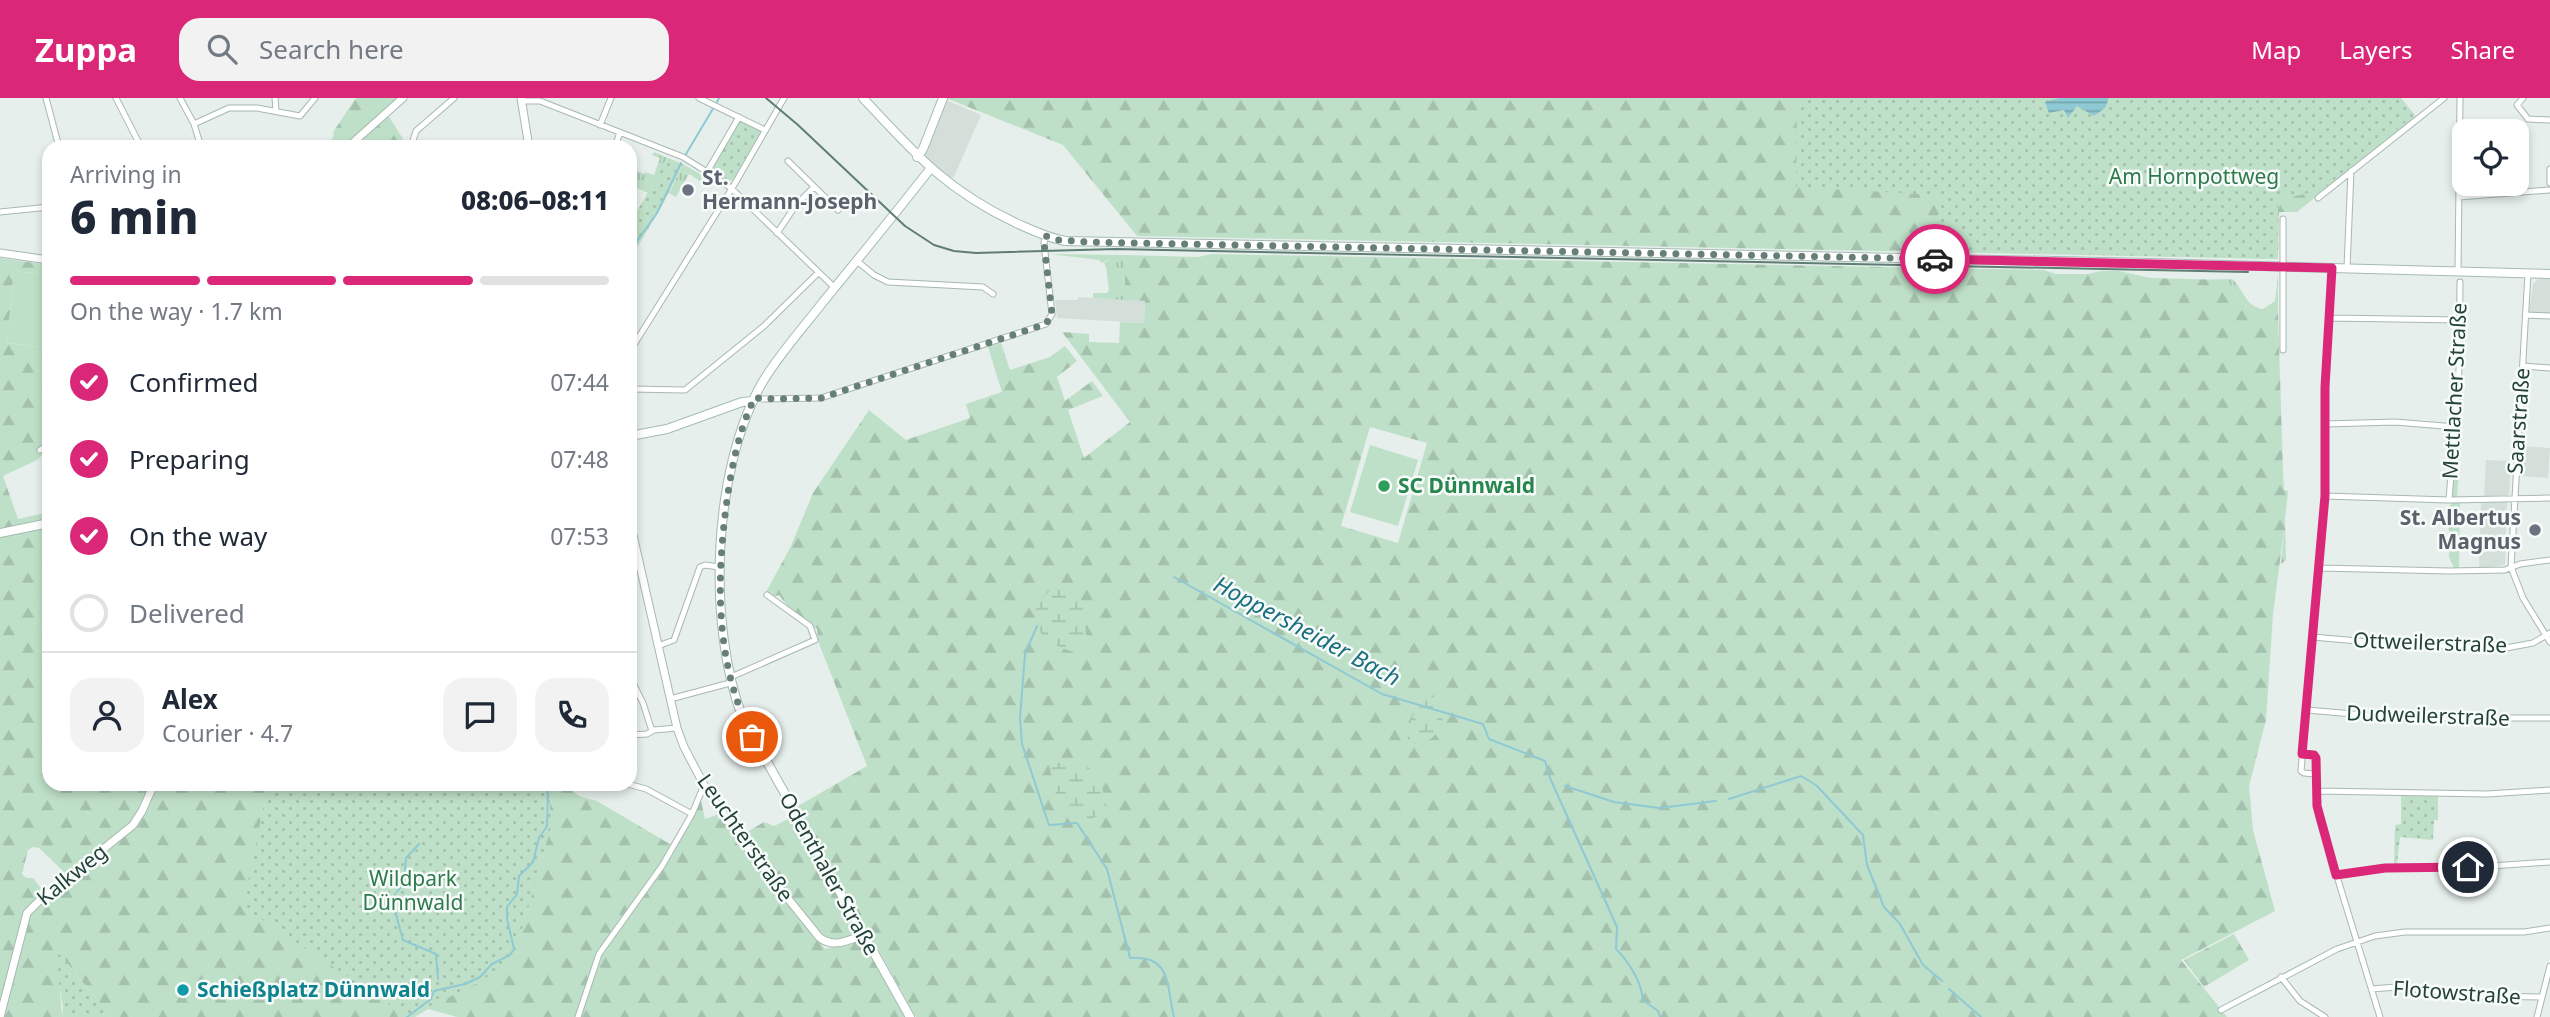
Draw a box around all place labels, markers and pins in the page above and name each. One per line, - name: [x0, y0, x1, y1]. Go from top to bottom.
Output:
- place label: St. Hermann-Joseph: [702, 163, 877, 215]
- marker: St. Hermann-Joseph: [680, 182, 696, 198]
- place label: SC Dünnwald: [1398, 471, 1535, 499]
- marker: SC Dünnwald: [1376, 478, 1392, 494]
- place label: St. Albertus Magnus: [2400, 503, 2521, 555]
- marker: St. Albertus Magnus: [2527, 522, 2543, 538]
- pin: [722, 707, 782, 767]
- pin: [2438, 837, 2498, 897]
- place label: Schießplatz Dünnwald: [197, 975, 430, 1003]
- marker: Schießplatz Dünnwald: [175, 982, 191, 998]

